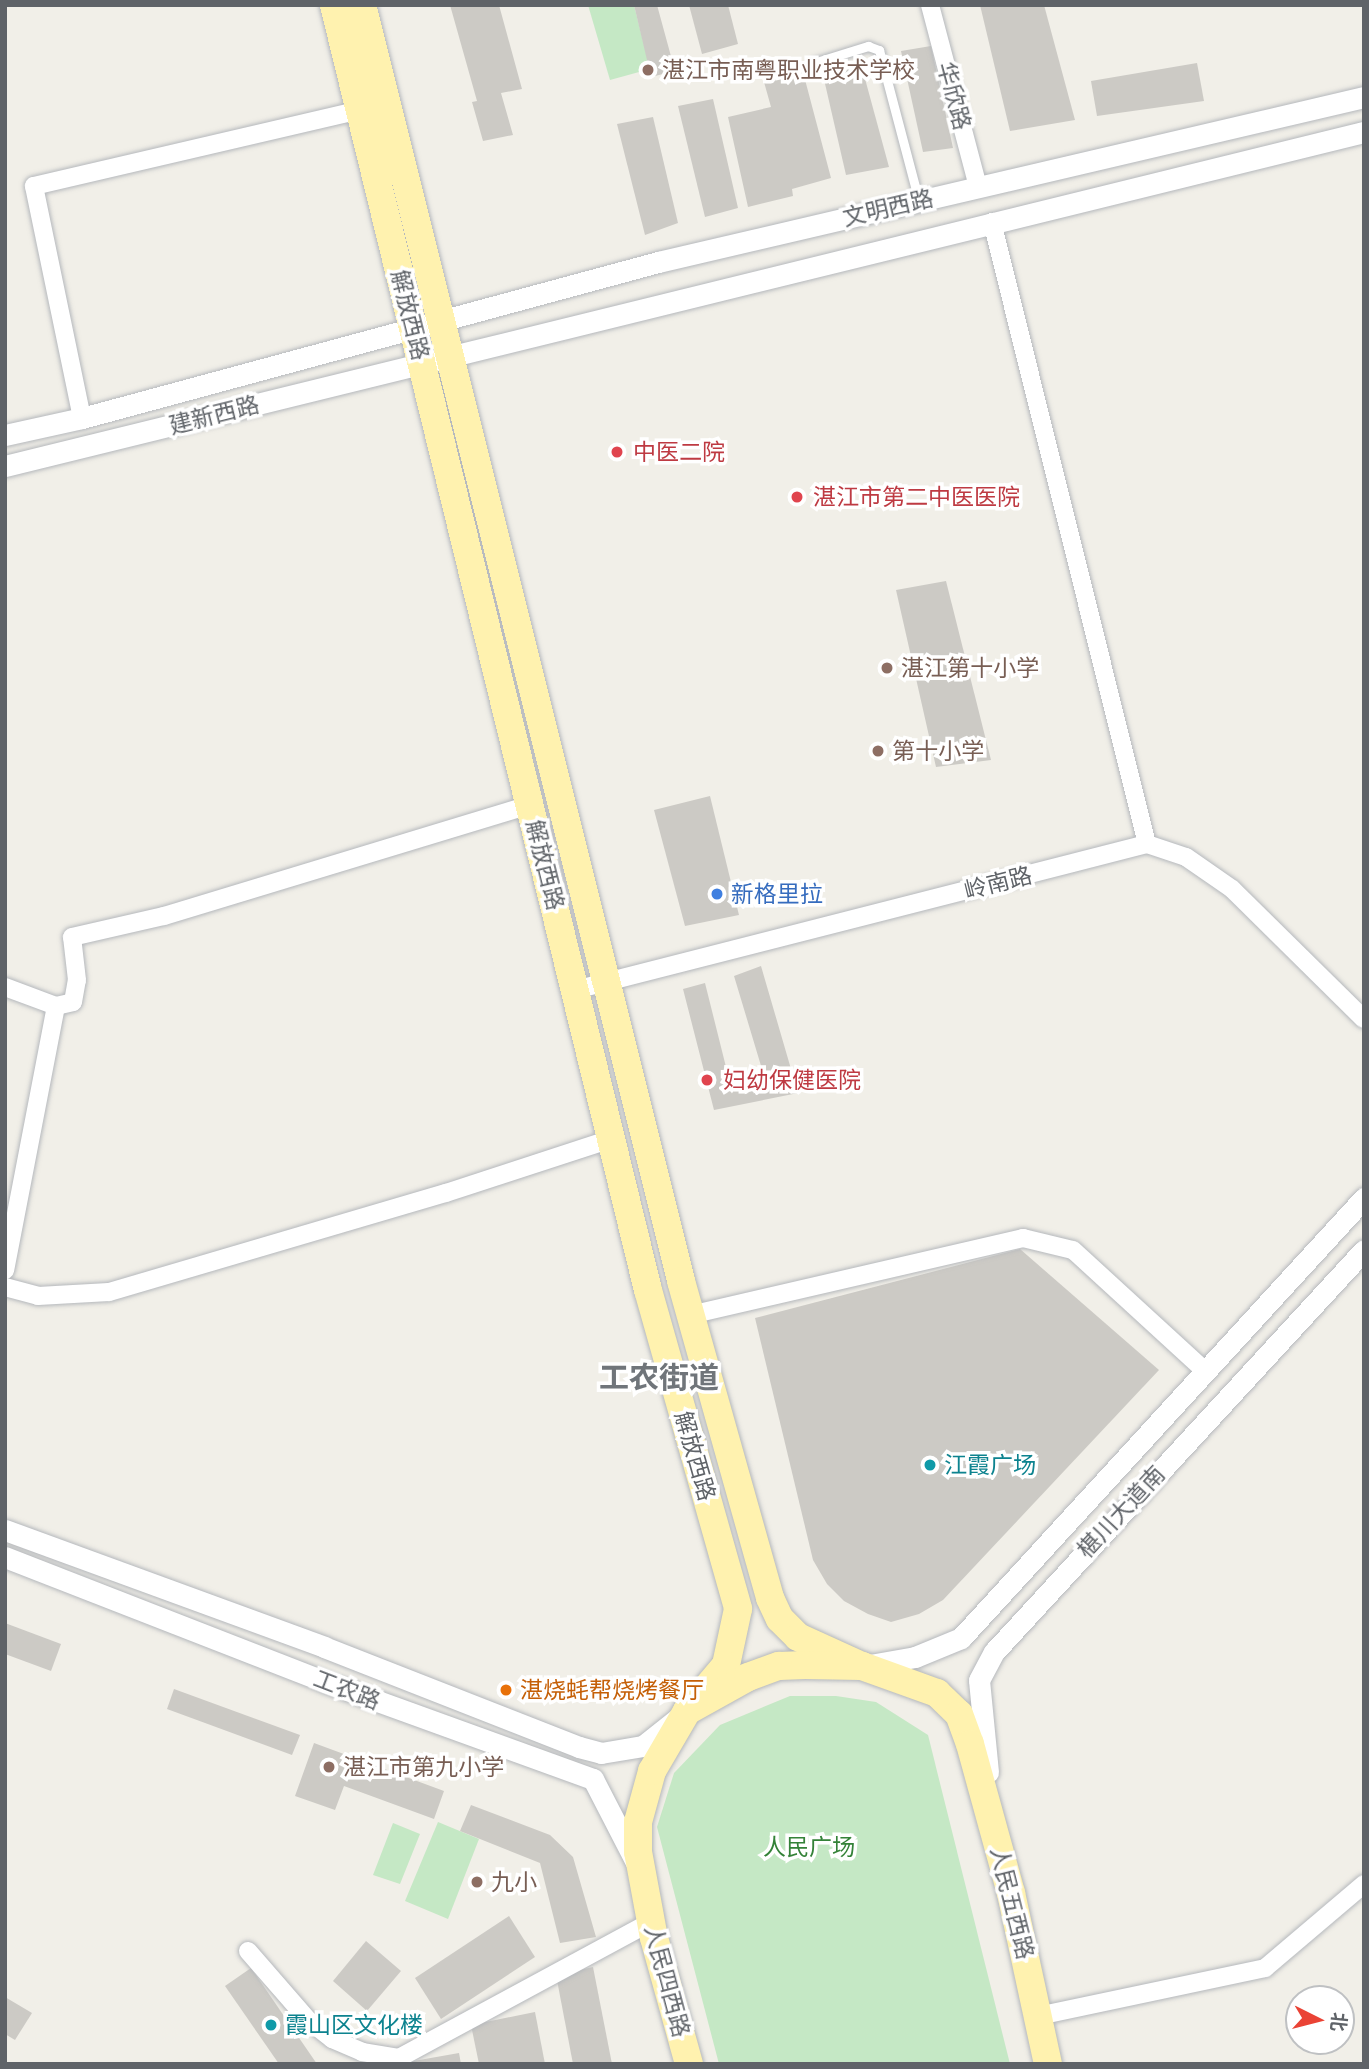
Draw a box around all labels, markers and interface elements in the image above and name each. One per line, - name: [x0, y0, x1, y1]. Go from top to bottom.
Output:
- place label: 湛江市南粤职业技术学校: [662, 56, 915, 84]
- street label: 华欣路: [932, 59, 976, 133]
- marker: 湛江市南粤职业技术学校: [640, 62, 656, 78]
- street label: 文明西路: [840, 184, 936, 232]
- street label: 解放西路: [385, 267, 435, 363]
- street label: 建新西路: [166, 390, 262, 440]
- place label: 中医二院: [633, 438, 725, 466]
- marker: 中医二院: [607, 442, 627, 462]
- place label: 湛江市第二中医医院: [813, 483, 1020, 511]
- marker: 湛江市第二中医医院: [787, 487, 807, 507]
- place label: 湛江第十小学: [901, 654, 1039, 682]
- marker: 湛江第十小学: [879, 660, 895, 676]
- place label: 第十小学: [892, 737, 984, 765]
- marker: 第十小学: [870, 743, 886, 759]
- street label: 解放西路: [520, 817, 570, 913]
- street label: 岭南路: [961, 861, 1035, 905]
- place label: 新格里拉: [731, 880, 823, 908]
- marker: 新格里拉: [709, 886, 725, 902]
- place label: 妇幼保健医院: [723, 1066, 861, 1094]
- marker: 妇幼保健医院: [697, 1070, 717, 1090]
- district label: 工农街道: [599, 1359, 719, 1395]
- street label: 解放西路: [669, 1408, 721, 1504]
- place label: 江霞广场: [944, 1451, 1036, 1479]
- marker: 江霞广场: [922, 1457, 938, 1473]
- street label: 椹川大道南: [1072, 1461, 1170, 1563]
- street label: 工农路: [310, 1665, 384, 1715]
- place label: 湛烧蚝帮烧烤餐厅: [520, 1676, 704, 1704]
- marker: 湛烧蚝帮烧烤餐厅: [498, 1682, 514, 1698]
- place label: 湛江市第九小学: [343, 1753, 504, 1781]
- marker: 湛江市第九小学: [321, 1759, 337, 1775]
- park label: 人民广场: [763, 1833, 855, 1861]
- street label: 人民五西路: [985, 1844, 1039, 1962]
- place label: 九小: [491, 1868, 537, 1896]
- marker: 九小: [469, 1874, 485, 1890]
- street label: 人民四西路: [639, 1922, 695, 2040]
- north arrow: [1285, 1985, 1355, 2055]
- place label: 霞山区文化楼: [285, 2011, 423, 2039]
- text: 北: [1326, 2011, 1352, 2033]
- marker: 霞山区文化楼: [263, 2017, 279, 2033]

